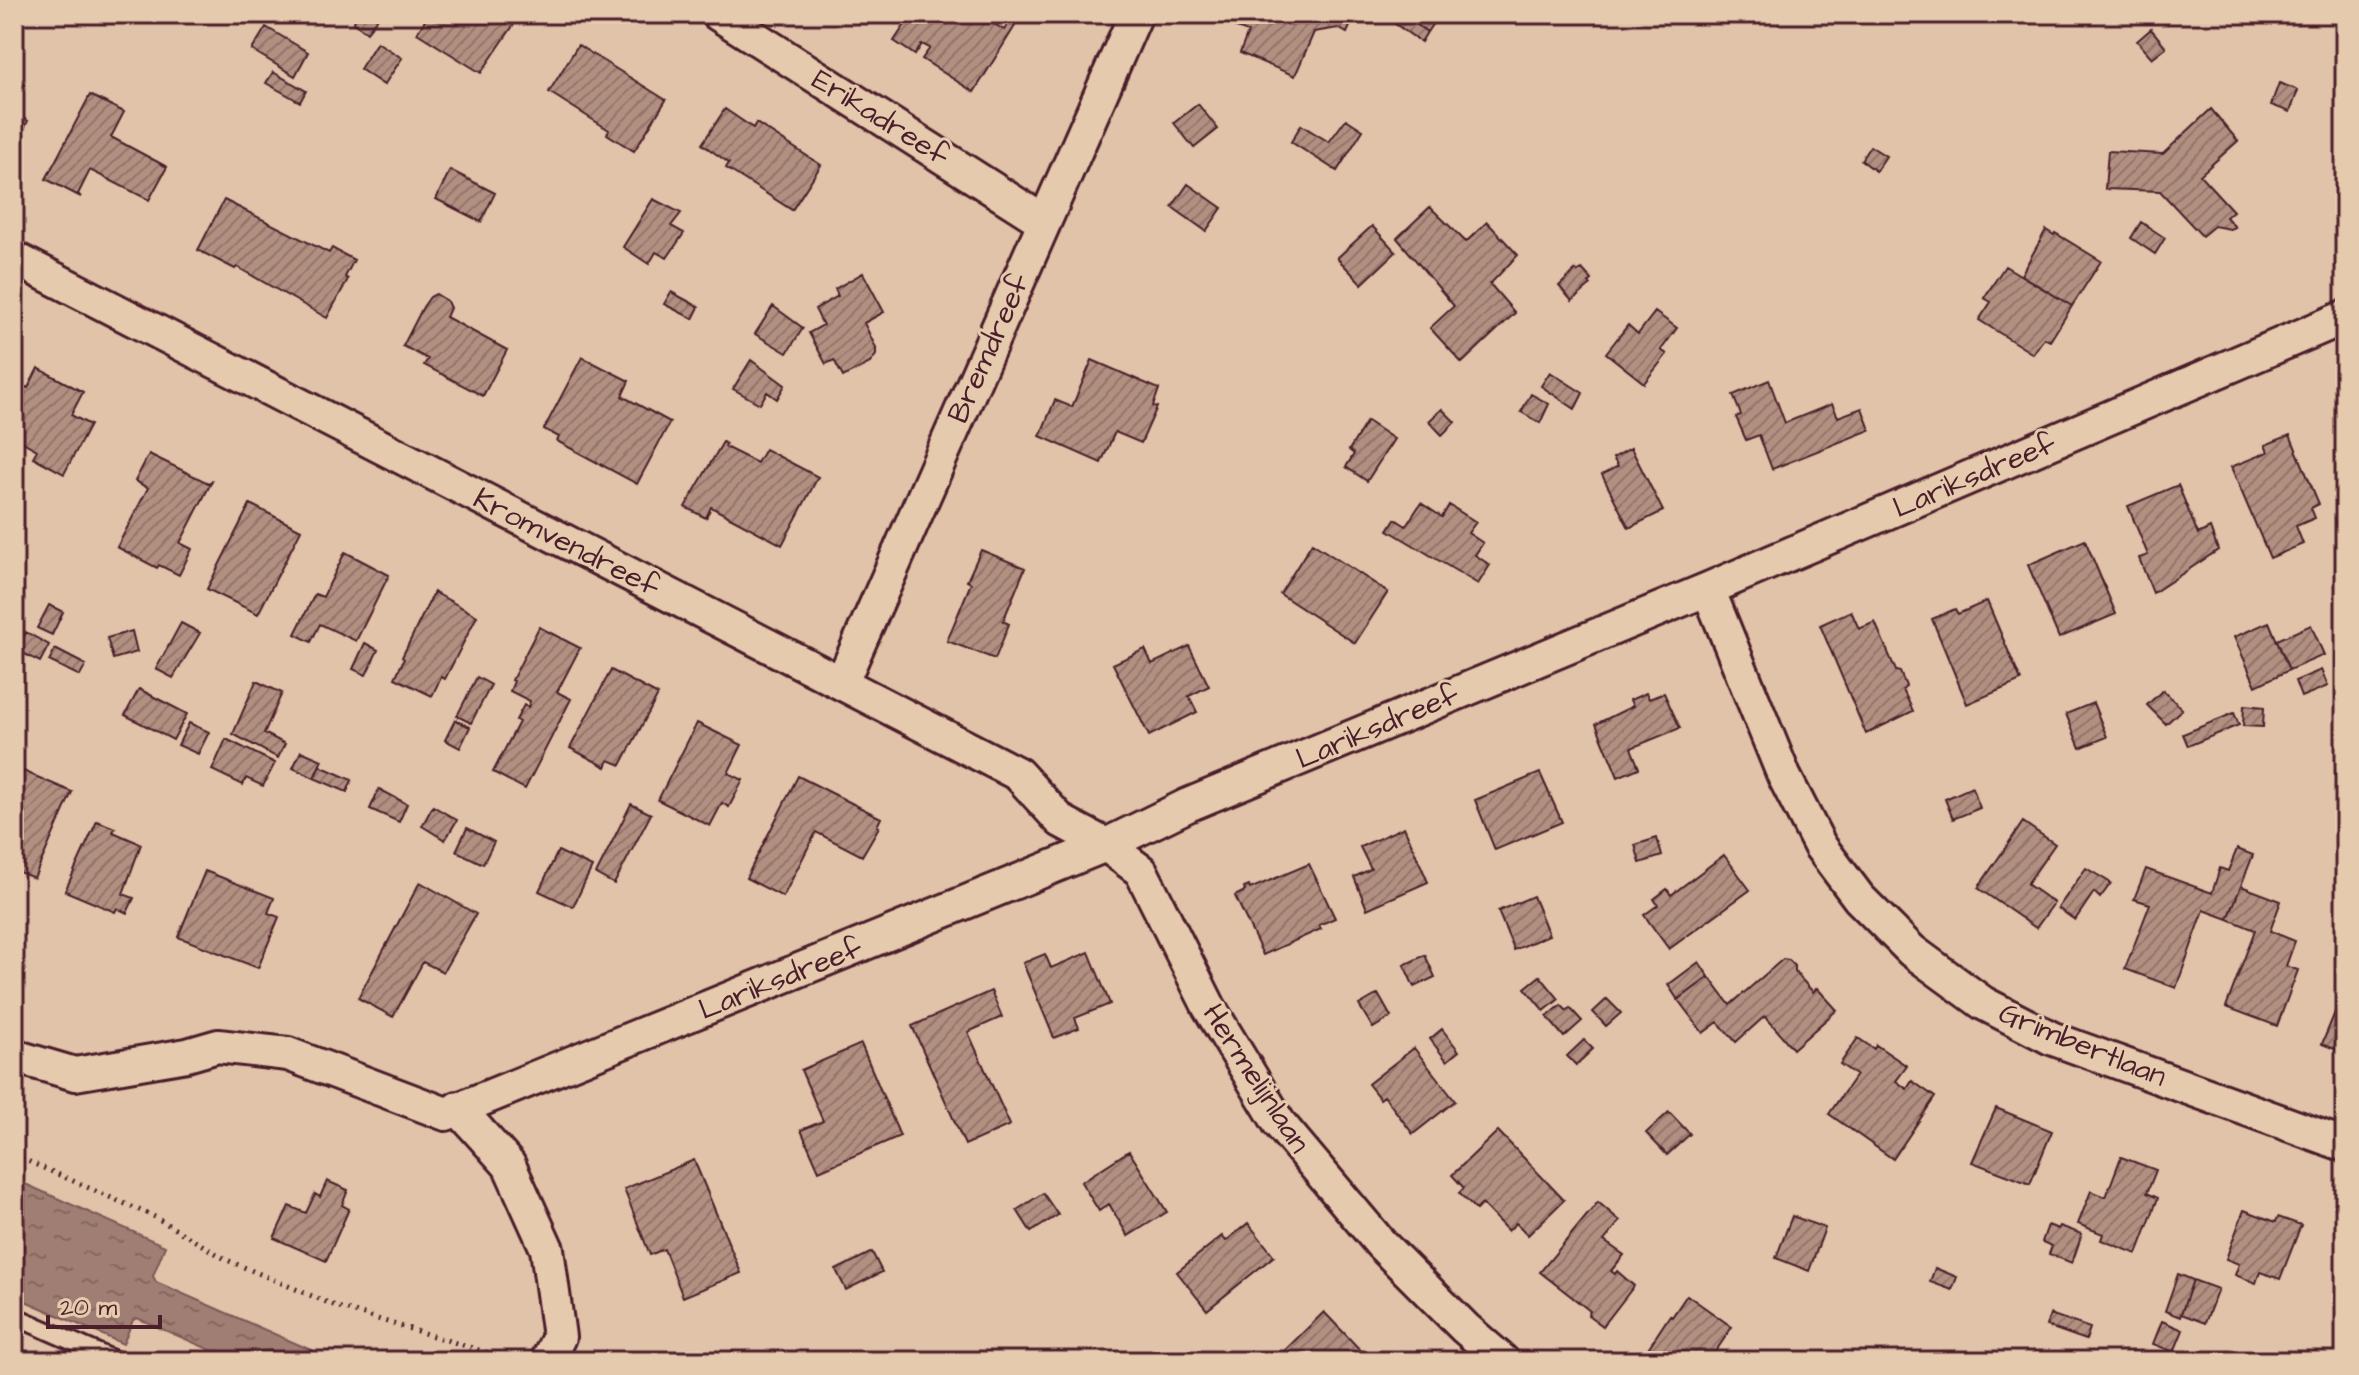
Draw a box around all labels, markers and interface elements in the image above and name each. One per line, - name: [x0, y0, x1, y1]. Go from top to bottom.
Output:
- street label: Erikadreef: [804, 59, 957, 177]
- street label: Bremdreef: [937, 267, 1041, 430]
- street label: Lariksdreef: [1887, 423, 2062, 529]
- street label: Kromvendreef: [466, 478, 667, 608]
- street label: Lariksdreef: [1290, 674, 1465, 780]
- street label: Lariksdreef: [692, 927, 869, 1031]
- street label: Grimbertlaan: [1993, 992, 2173, 1098]
- street label: Hermelijnlaan: [1192, 996, 1320, 1161]
- scale bar: [48, 1279, 160, 1329]
- text: 20 m: [60, 1291, 117, 1325]

